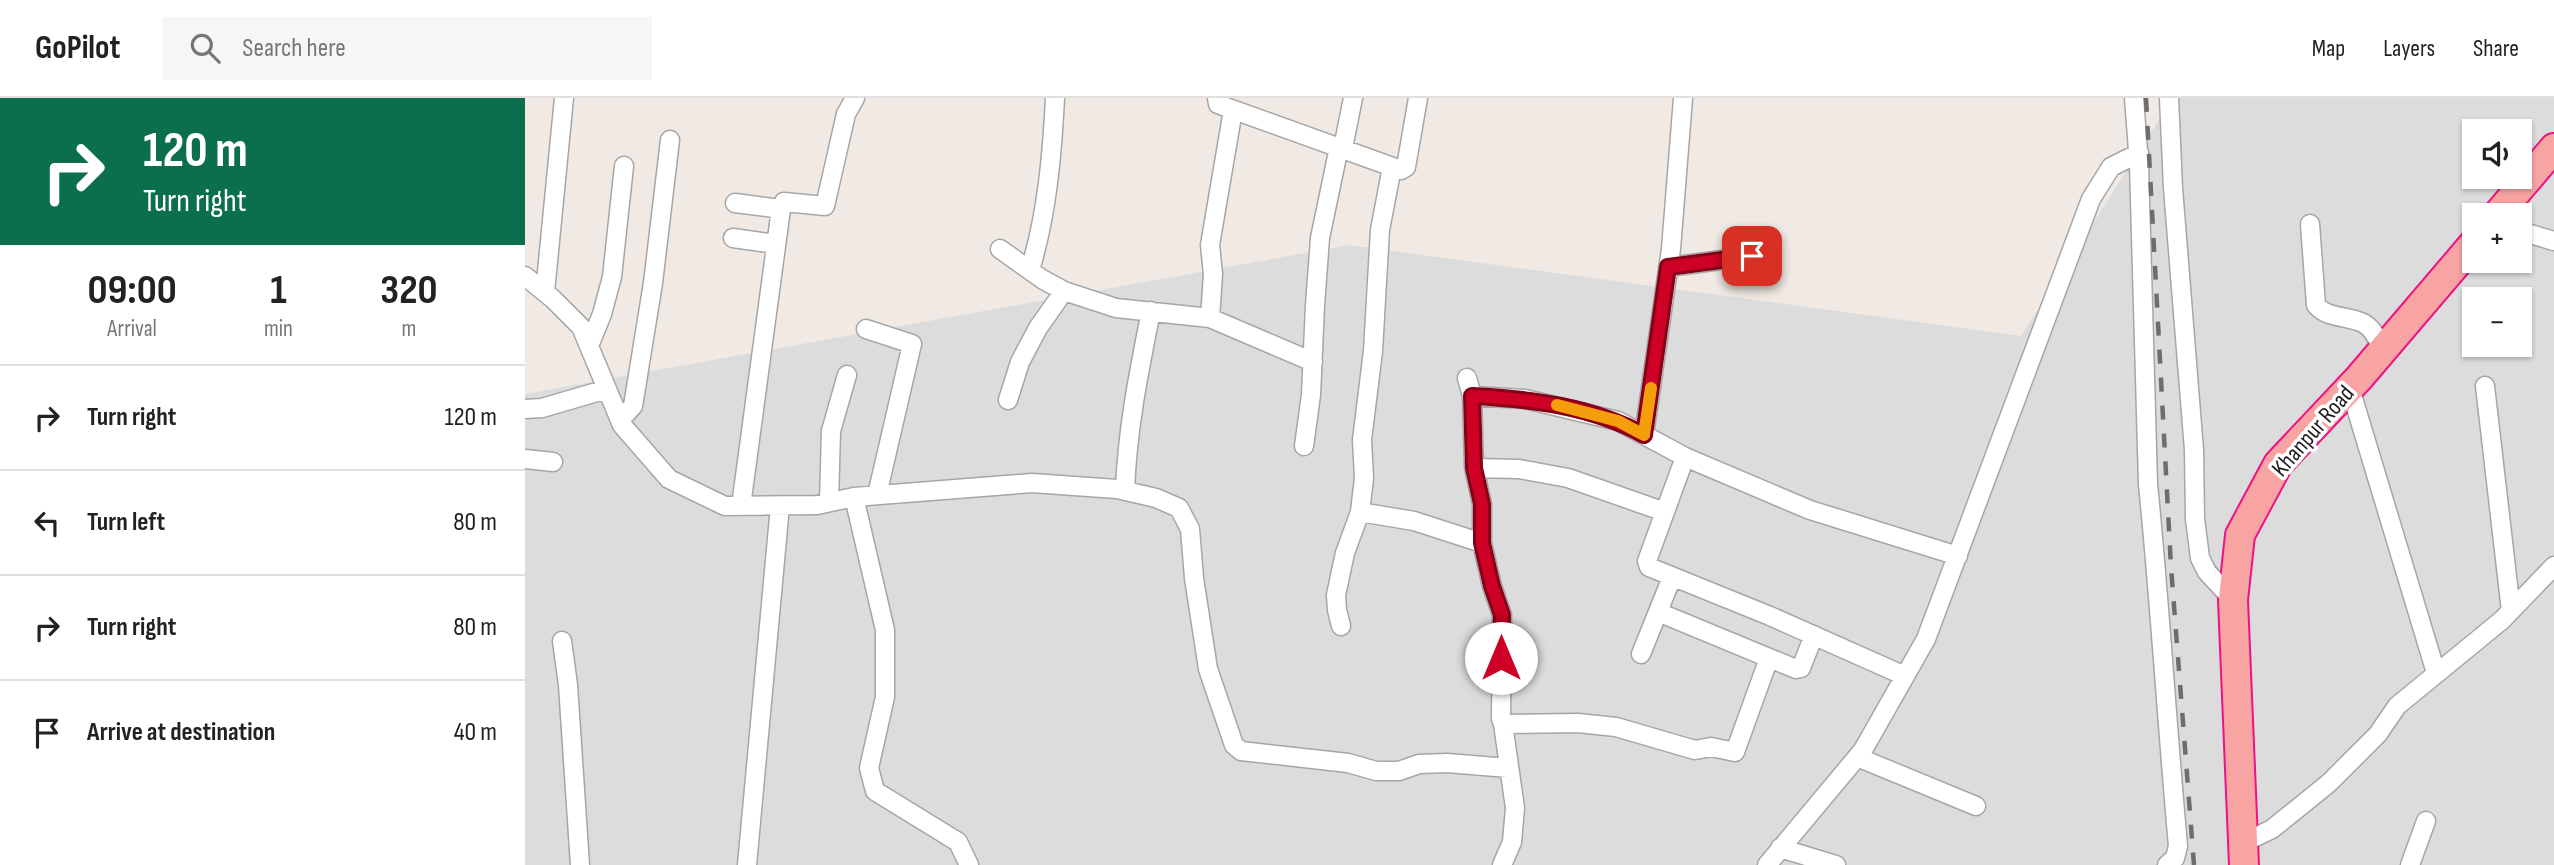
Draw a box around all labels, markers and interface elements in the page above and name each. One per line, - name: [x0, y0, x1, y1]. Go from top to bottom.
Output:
- search box: [162, 17, 652, 80]
- text: GoPilot: [35, 28, 120, 68]
- icon: search: [186, 29, 224, 67]
- text: Search here: [242, 33, 346, 64]
- text: Map: [2312, 34, 2345, 63]
- text: Layers: [2383, 34, 2435, 63]
- text: Share: [2473, 34, 2519, 63]
- map controls: [2462, 119, 2532, 357]
- button: sound: [2462, 119, 2532, 189]
- text: 120 m: [143, 122, 248, 181]
- icon: right: [28, 126, 119, 217]
- text: Turn right: [143, 182, 247, 221]
- button: +: [2462, 203, 2532, 273]
- pin: [1722, 226, 1782, 286]
- icon: arrive: [1733, 237, 1771, 275]
- text: 09:00: [87, 265, 177, 316]
- text: 1: [270, 265, 287, 316]
- text: 320: [380, 265, 438, 316]
- button: −: [2462, 287, 2532, 357]
- text: Arrival: [107, 315, 157, 343]
- text: min: [264, 315, 293, 343]
- text: m: [402, 315, 416, 343]
- street label: Khanpur Road: [2266, 379, 2360, 483]
- icon: right: [28, 399, 66, 437]
- text: Turn right: [87, 402, 176, 433]
- text: 120 m: [444, 402, 497, 433]
- icon: left: [28, 504, 66, 542]
- text: Turn left: [87, 507, 165, 538]
- text: 80 m: [453, 507, 497, 538]
- icon: right: [28, 609, 66, 647]
- text: Turn right: [87, 612, 176, 643]
- text: 80 m: [453, 612, 497, 643]
- position arrow: [1464, 621, 1538, 695]
- icon: arrive: [28, 714, 66, 752]
- text: Arrive at destination: [87, 717, 275, 748]
- text: 40 m: [454, 717, 497, 748]

